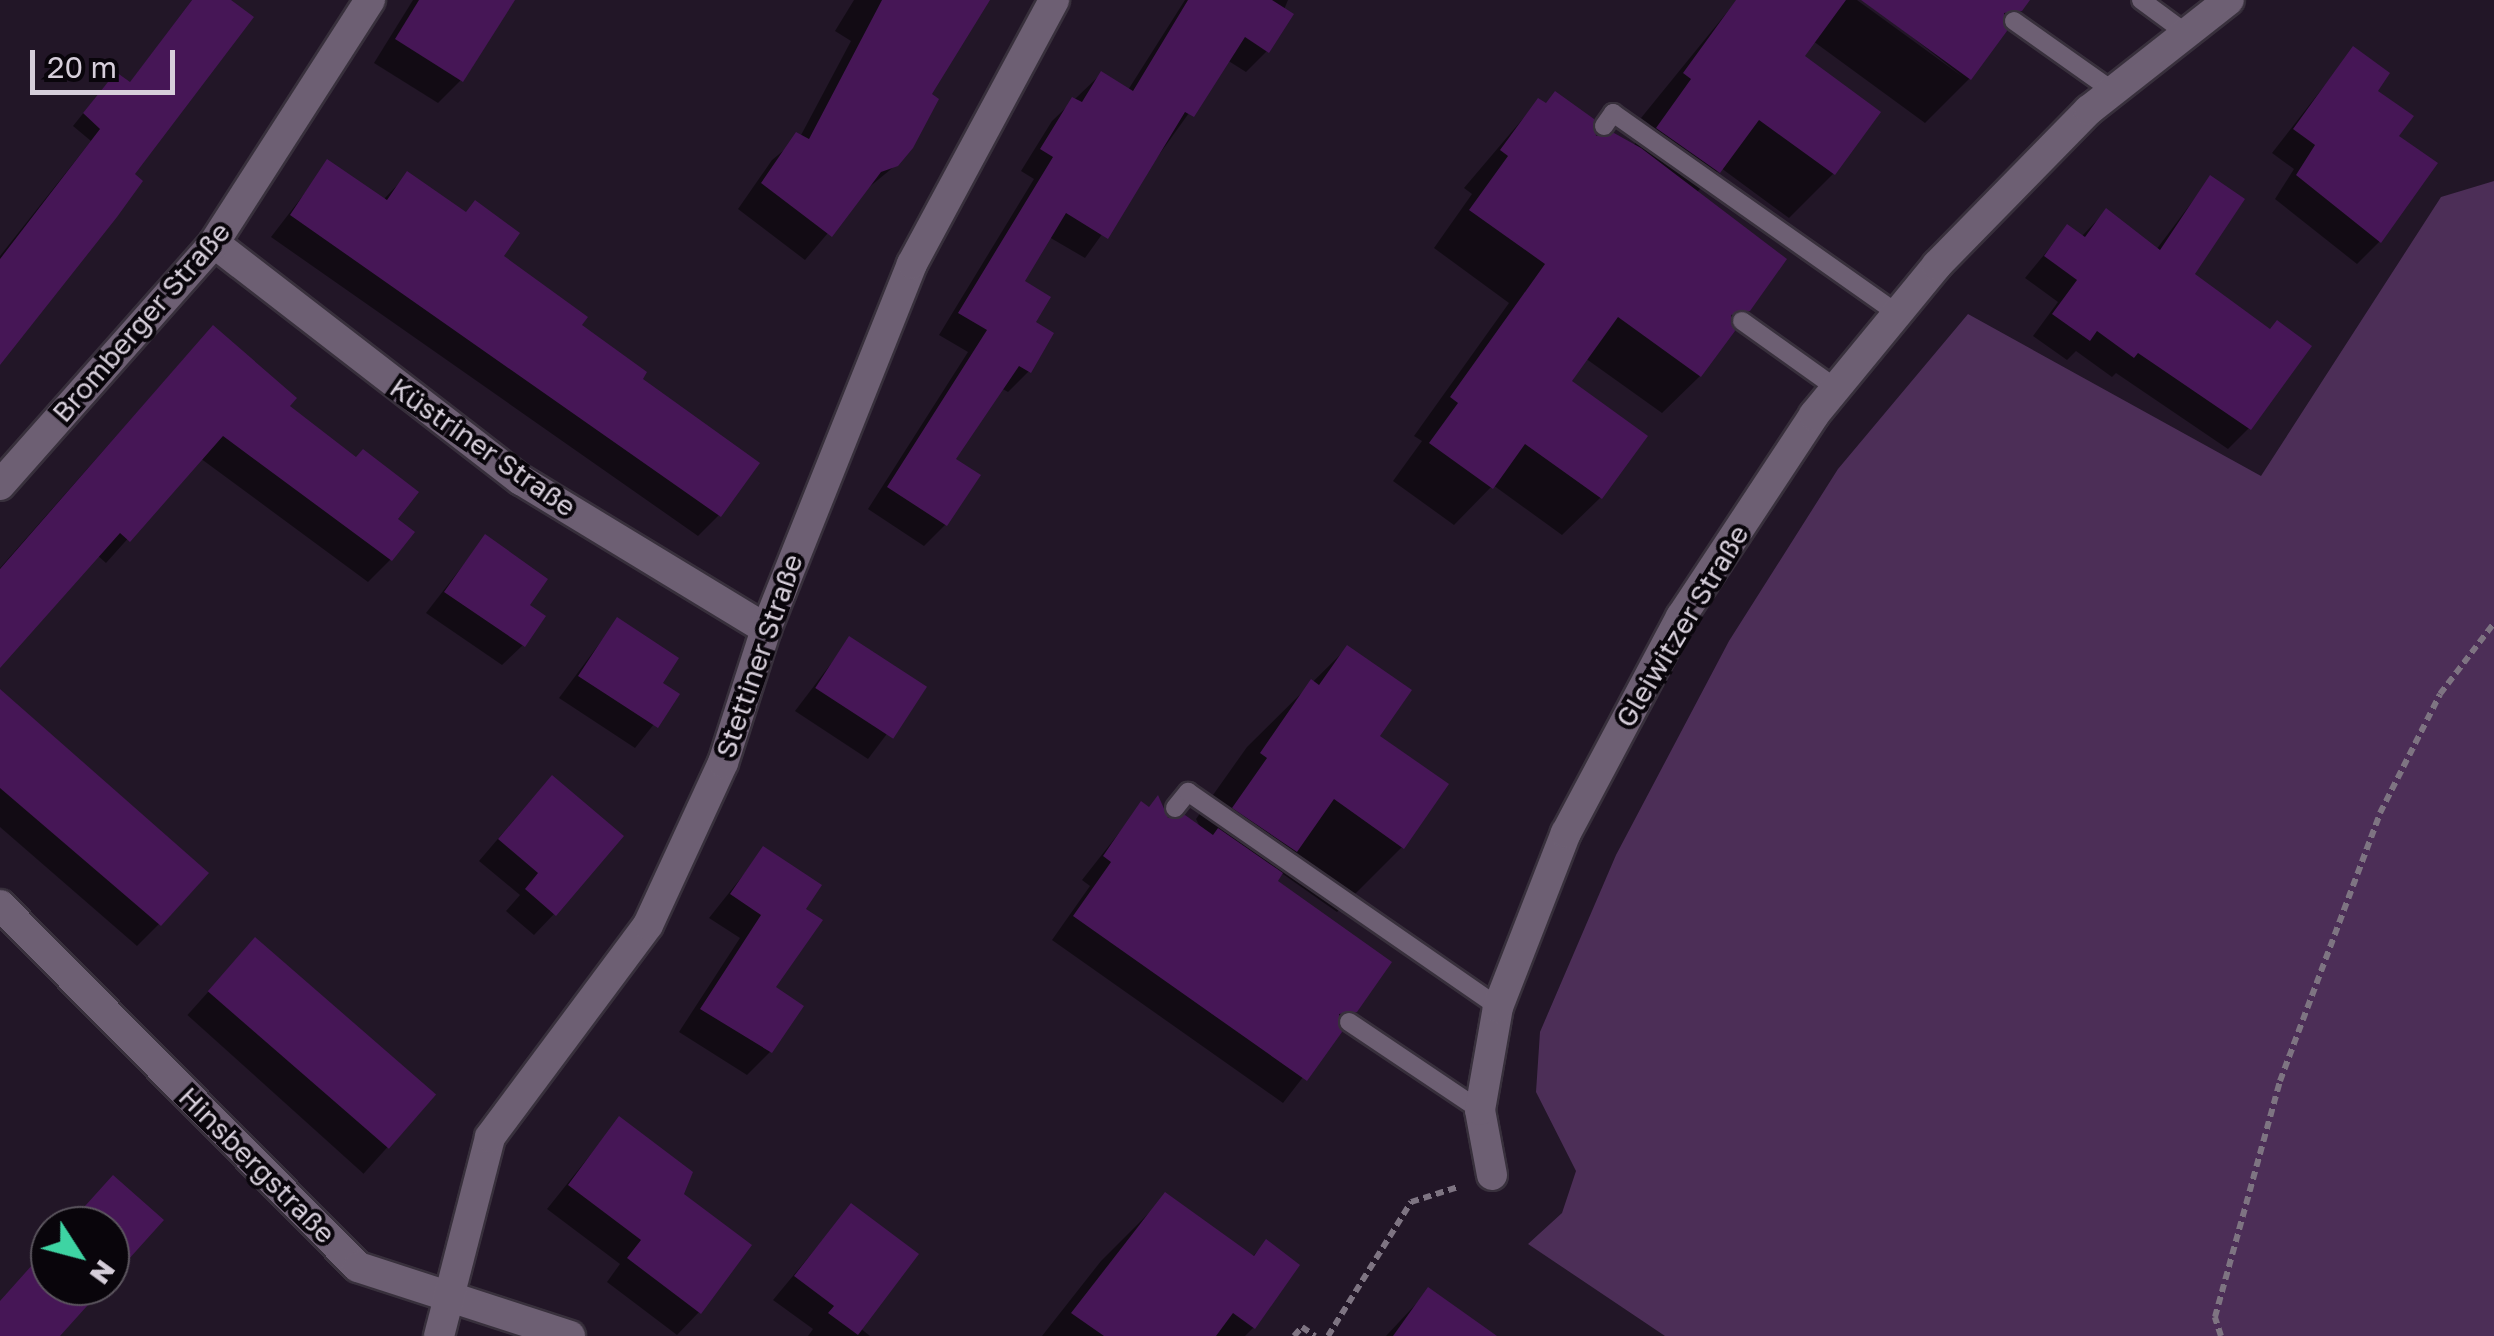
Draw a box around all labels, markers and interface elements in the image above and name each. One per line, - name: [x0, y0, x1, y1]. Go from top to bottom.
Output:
- scale bar: [35, 30, 180, 92]
- text: 20 m: [47, 49, 117, 85]
- street label: Bromberger Straße: [45, 215, 237, 429]
- street label: Küstriner Straße: [384, 370, 582, 524]
- street label: Gleiwitzer Straße: [1608, 519, 1756, 733]
- street label: Stettiner Straße: [708, 550, 810, 762]
- street label: Hinsbergstraße: [172, 1080, 342, 1250]
- north arrow: [30, 1206, 130, 1306]
- text: N: [83, 1254, 123, 1291]

